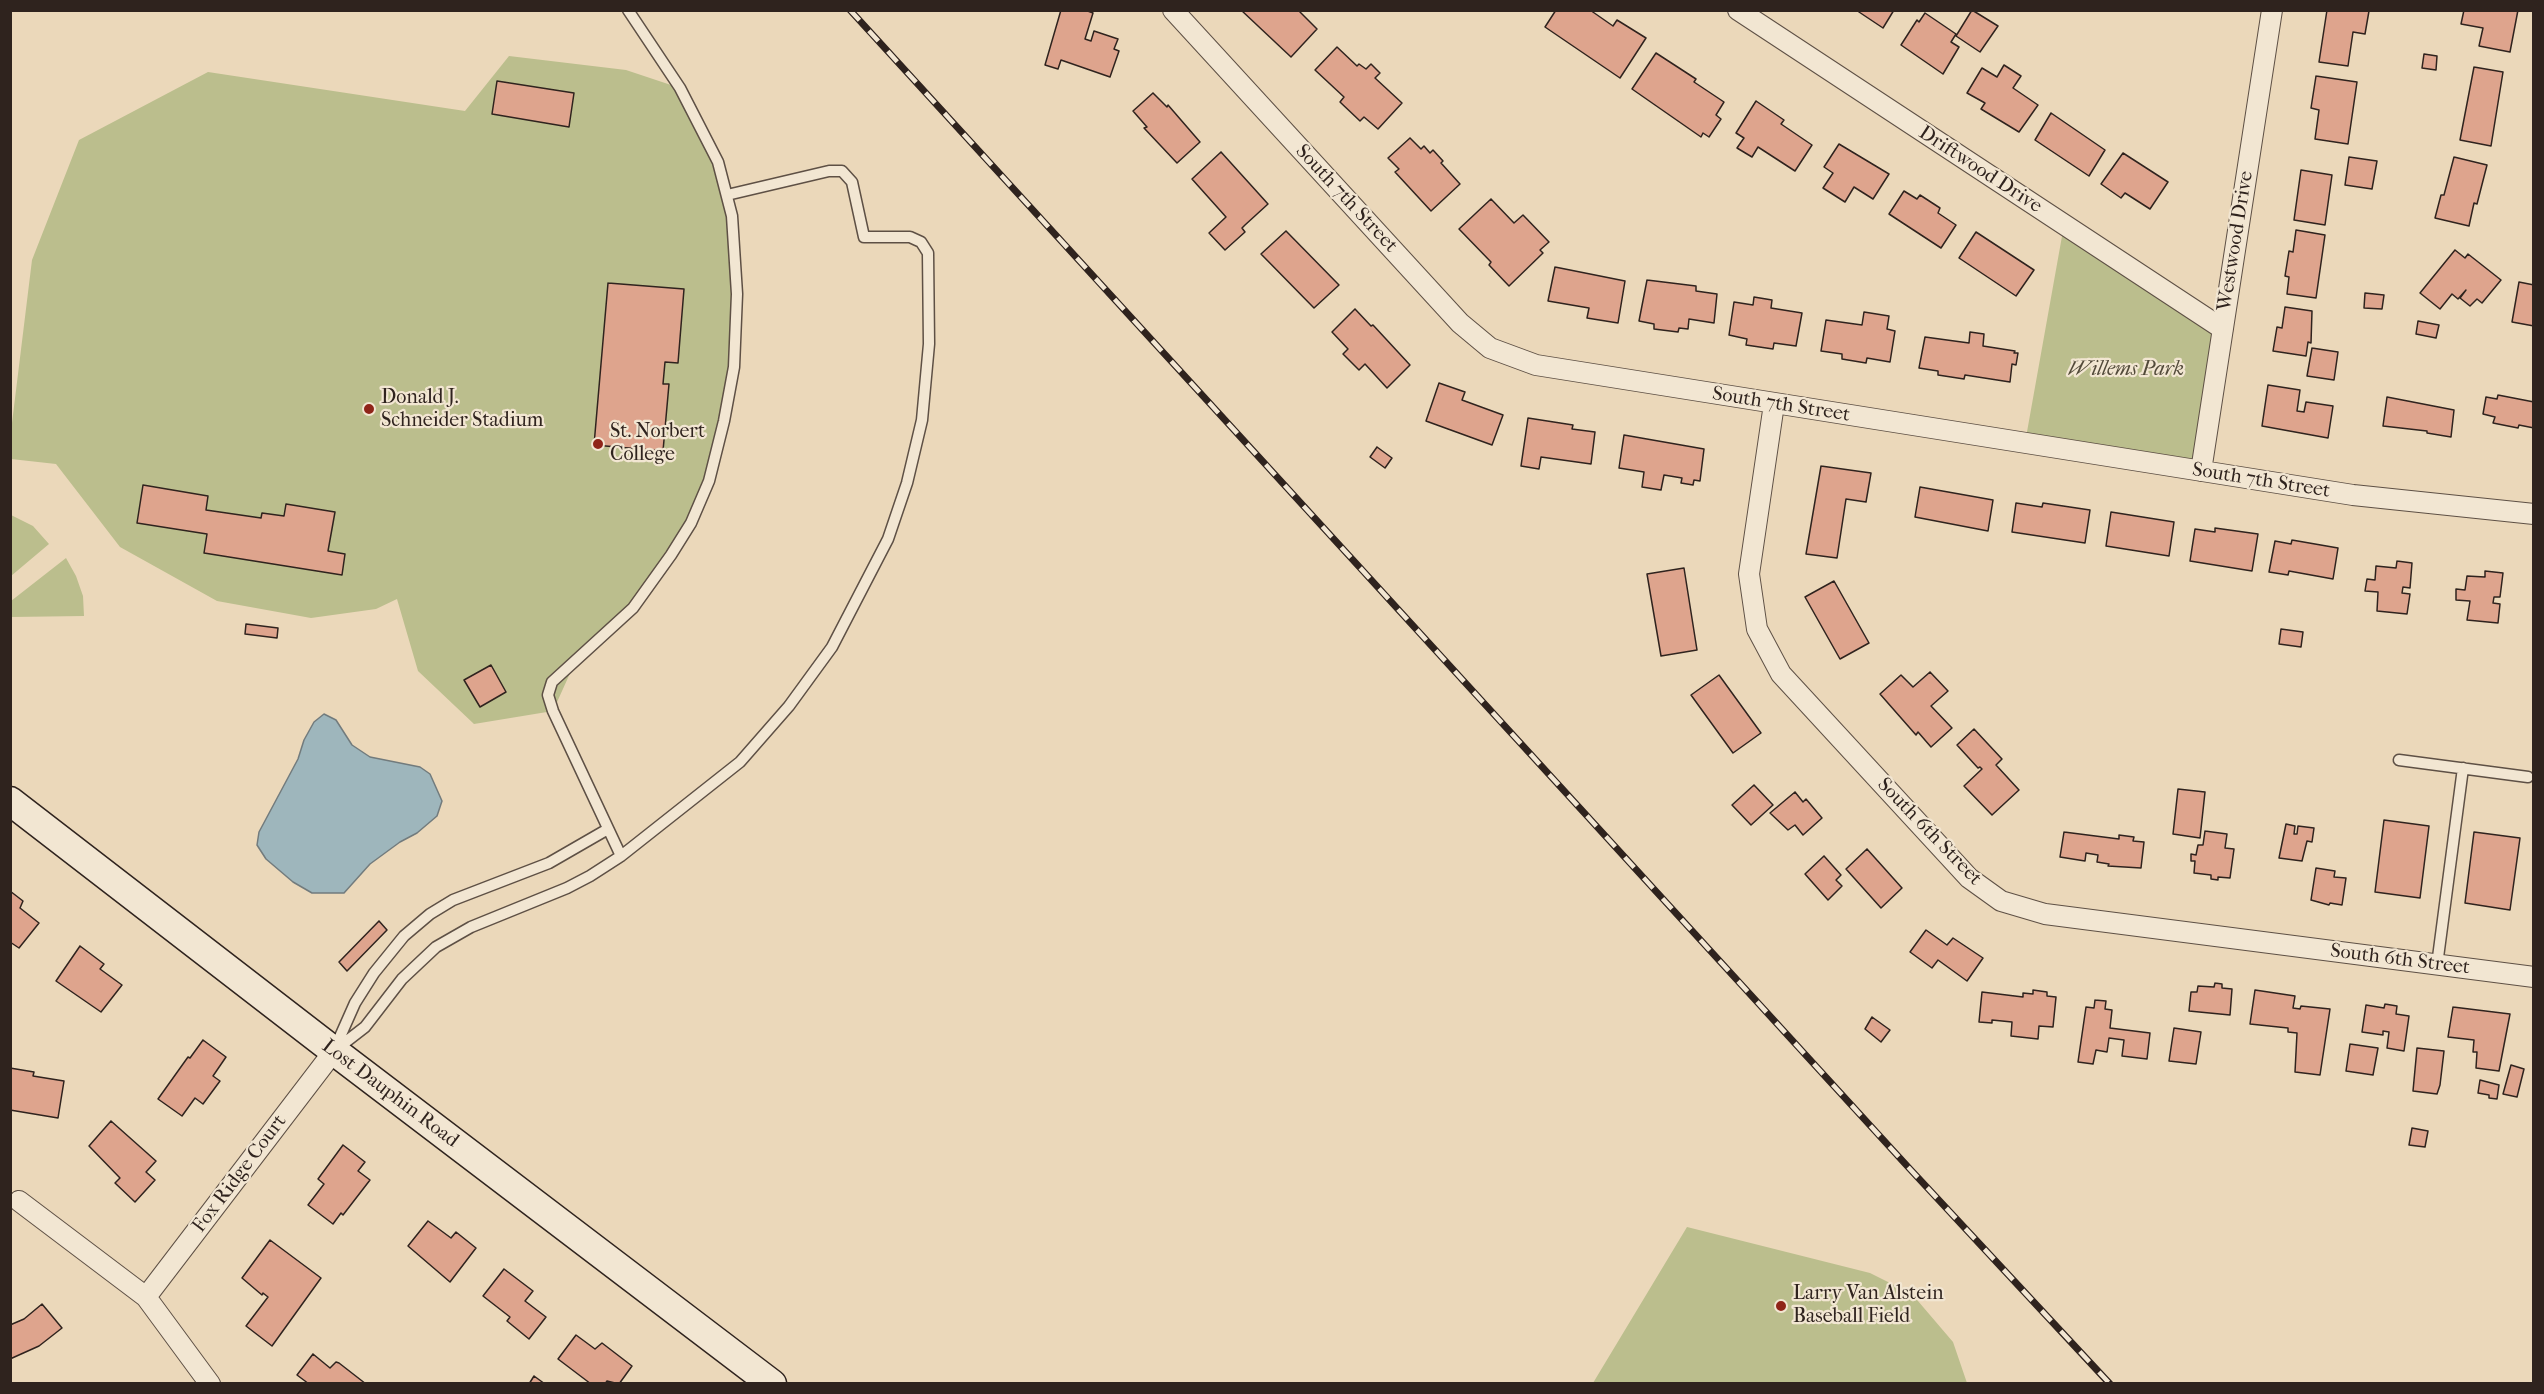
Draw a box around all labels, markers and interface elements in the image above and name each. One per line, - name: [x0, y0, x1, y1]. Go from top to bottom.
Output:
- street label: Driftwood Drive: [1914, 121, 2046, 219]
- street label: South 7th Street: [1290, 140, 1402, 258]
- street label: Westwood Drive: [2213, 169, 2259, 313]
- park label: Willems Park: [2068, 358, 2184, 382]
- street label: South 7th Street: [1710, 382, 1852, 428]
- place label: Donald J. Schneider Stadium: [381, 386, 543, 433]
- marker: Donald J. Schneider Stadium: [362, 402, 376, 416]
- place label: St. Norbert College: [610, 420, 705, 467]
- marker: St. Norbert College: [591, 437, 605, 451]
- street label: South 7th Street: [2190, 458, 2332, 504]
- street label: South 6th Street: [1872, 773, 1986, 891]
- street label: South 6th Street: [2329, 940, 2471, 980]
- street label: Lost Dauphin Road: [317, 1035, 463, 1153]
- street label: Fox Ridge Court: [188, 1110, 292, 1238]
- place label: Larry Van Alstein Baseball Field: [1793, 1282, 1944, 1329]
- marker: Larry Van Alstein Baseball Field: [1774, 1299, 1788, 1313]

